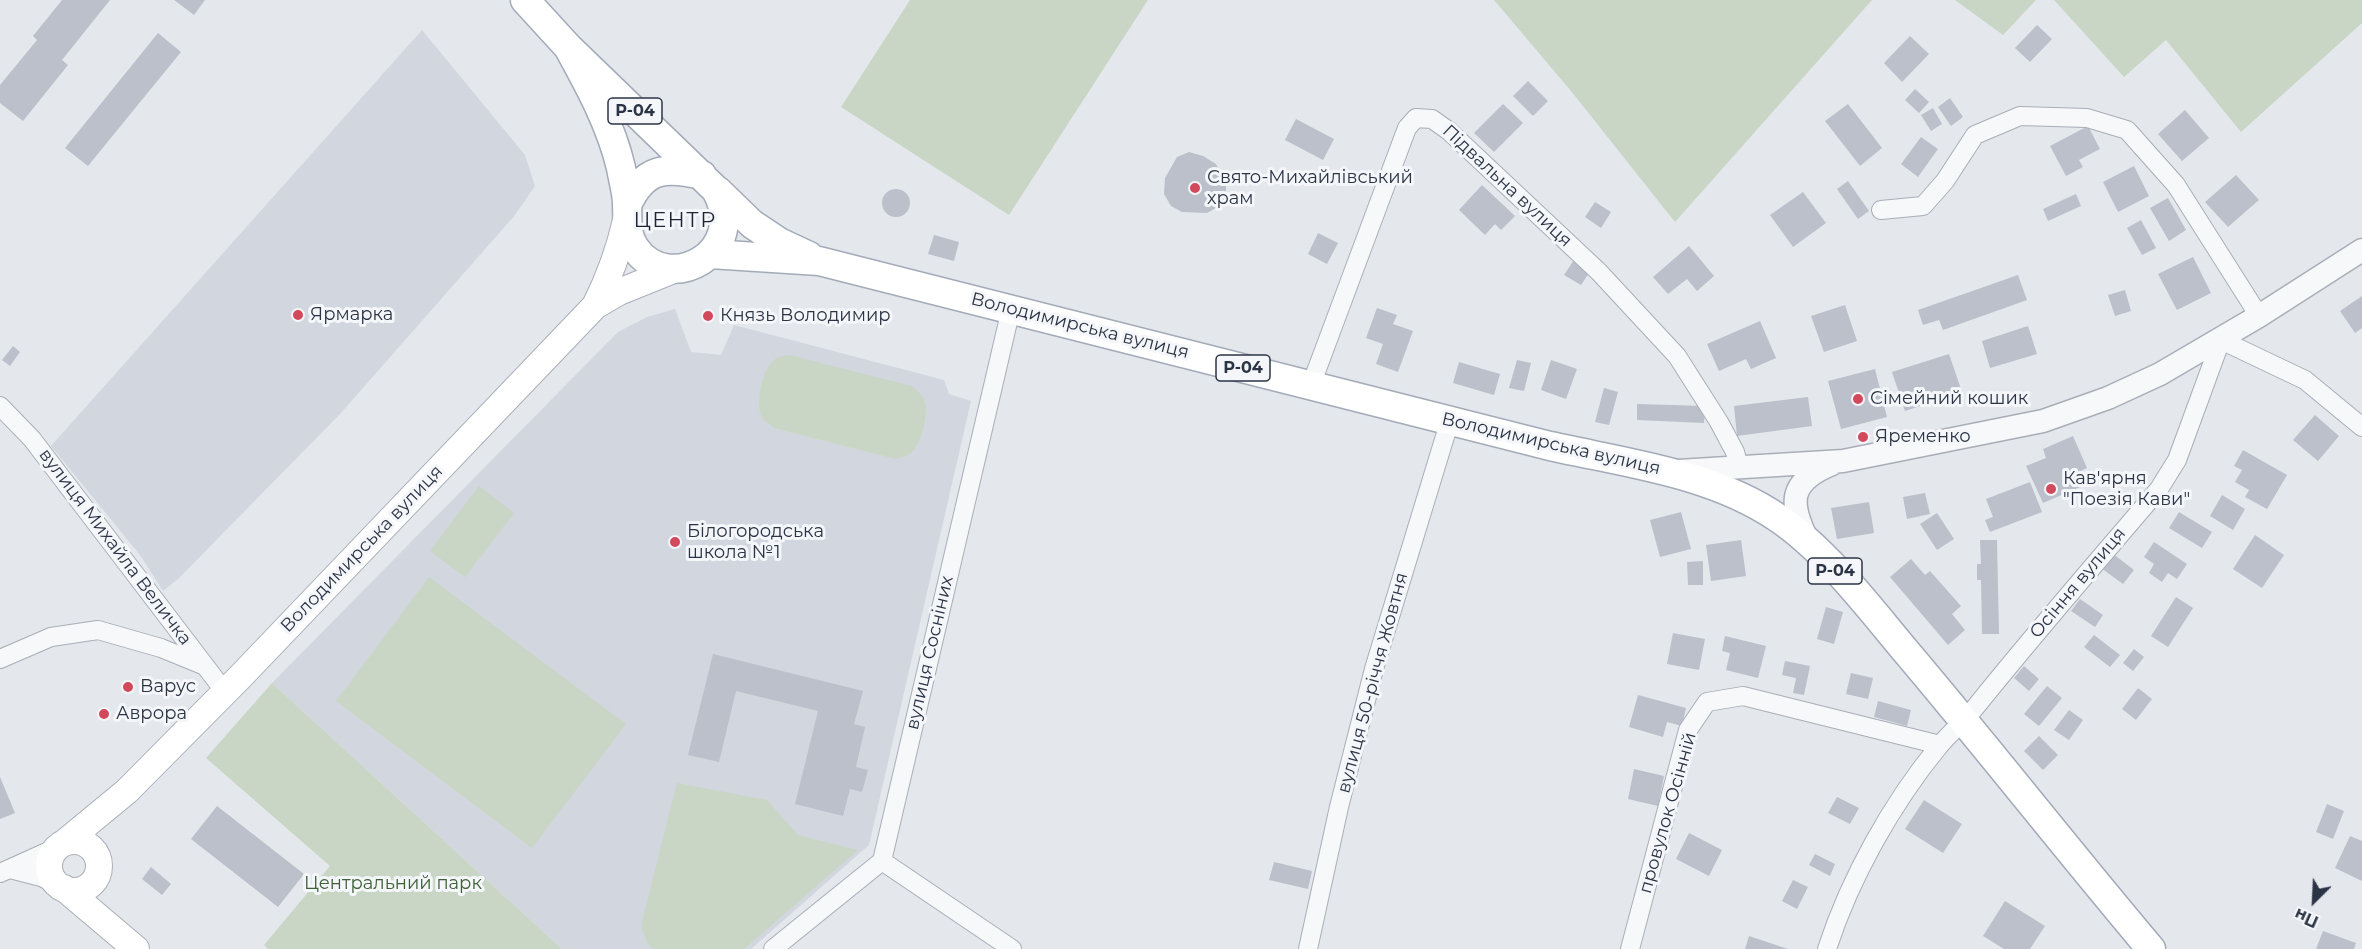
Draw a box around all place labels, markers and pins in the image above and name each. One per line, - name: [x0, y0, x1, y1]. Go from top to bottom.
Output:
- place label: Свято-Михайлівський храм: [1207, 167, 1413, 210]
- marker: Свято-Михайлівський храм: [1188, 181, 1202, 195]
- place label: Ярмарка: [310, 304, 393, 326]
- place label: Князь Володимир: [720, 305, 891, 327]
- marker: Ярмарка: [291, 308, 305, 322]
- marker: Князь Володимир: [701, 309, 715, 323]
- place label: Сімейний кошик: [1870, 388, 2028, 410]
- marker: Сімейний кошик: [1851, 392, 1865, 406]
- place label: Яременко: [1875, 426, 1971, 448]
- marker: Яременко: [1856, 430, 1870, 444]
- place label: Кав'ярня "Поезія Кави": [2063, 468, 2190, 510]
- marker: Кав'ярня "Поезія Кави": [2044, 482, 2058, 496]
- place label: Білогородська школа №1: [687, 521, 824, 564]
- marker: Білогородська школа №1: [668, 535, 682, 549]
- place label: Варус: [140, 676, 196, 698]
- marker: Варус: [121, 680, 135, 694]
- place label: Аврора: [116, 703, 187, 725]
- marker: Аврора: [97, 707, 111, 721]

